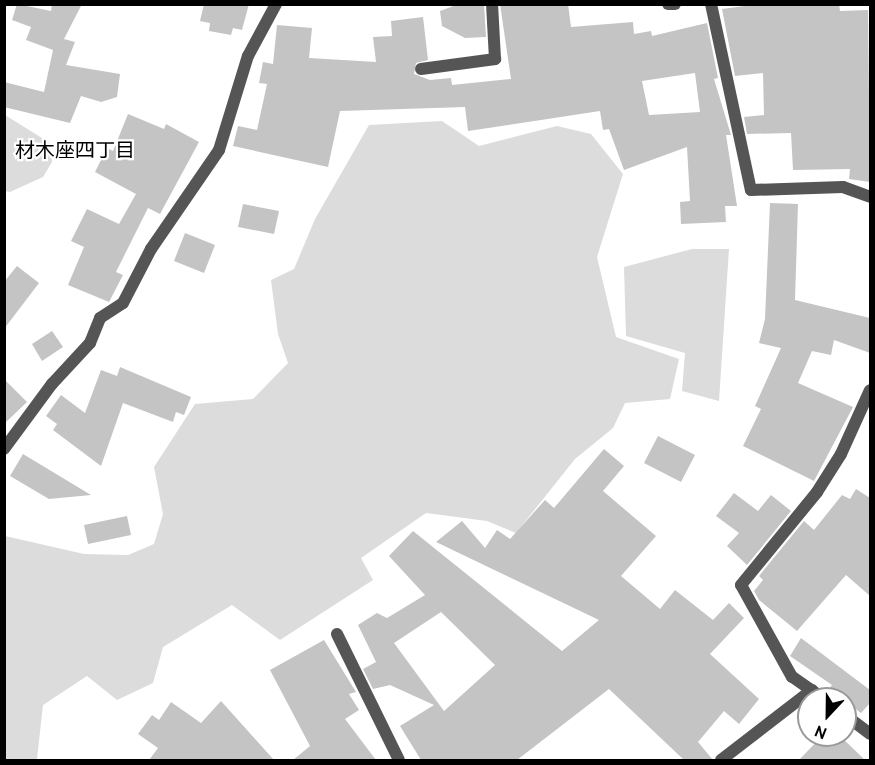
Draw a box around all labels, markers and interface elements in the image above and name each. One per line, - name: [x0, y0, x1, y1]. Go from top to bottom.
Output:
- district label: 材木座四丁目: [15, 138, 135, 162]
- north arrow: [797, 687, 857, 747]
- text: N: [812, 721, 830, 743]

